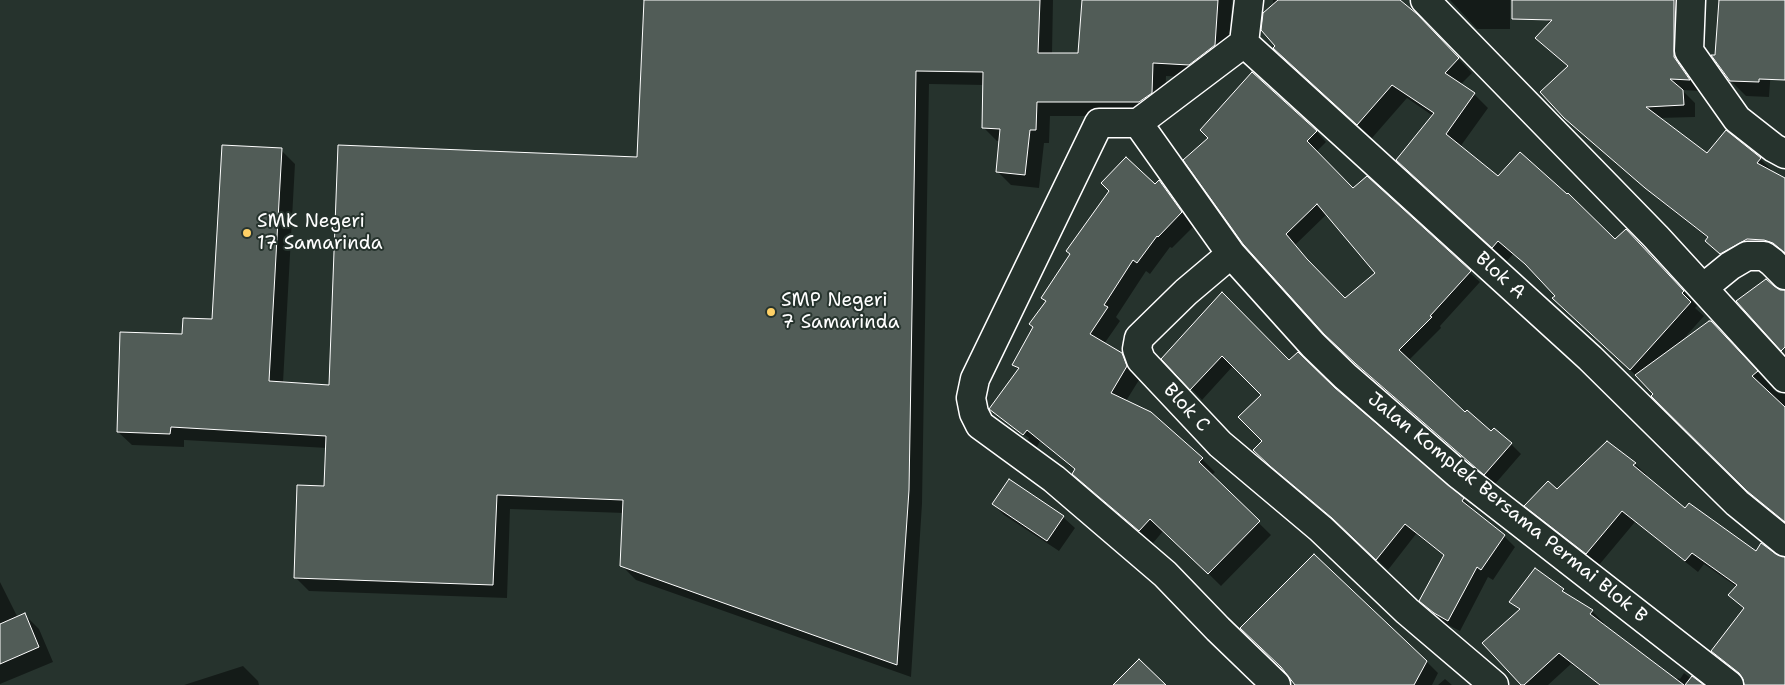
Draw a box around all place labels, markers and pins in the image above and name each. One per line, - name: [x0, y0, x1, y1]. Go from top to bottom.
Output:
- place label: SMK Negeri 17 Samarinda: [257, 211, 383, 255]
- marker: SMK Negeri 17 Samarinda: [241, 227, 253, 239]
- place label: SMP Negeri 7 Samarinda: [781, 290, 900, 334]
- marker: SMP Negeri 7 Samarinda: [765, 306, 777, 318]

